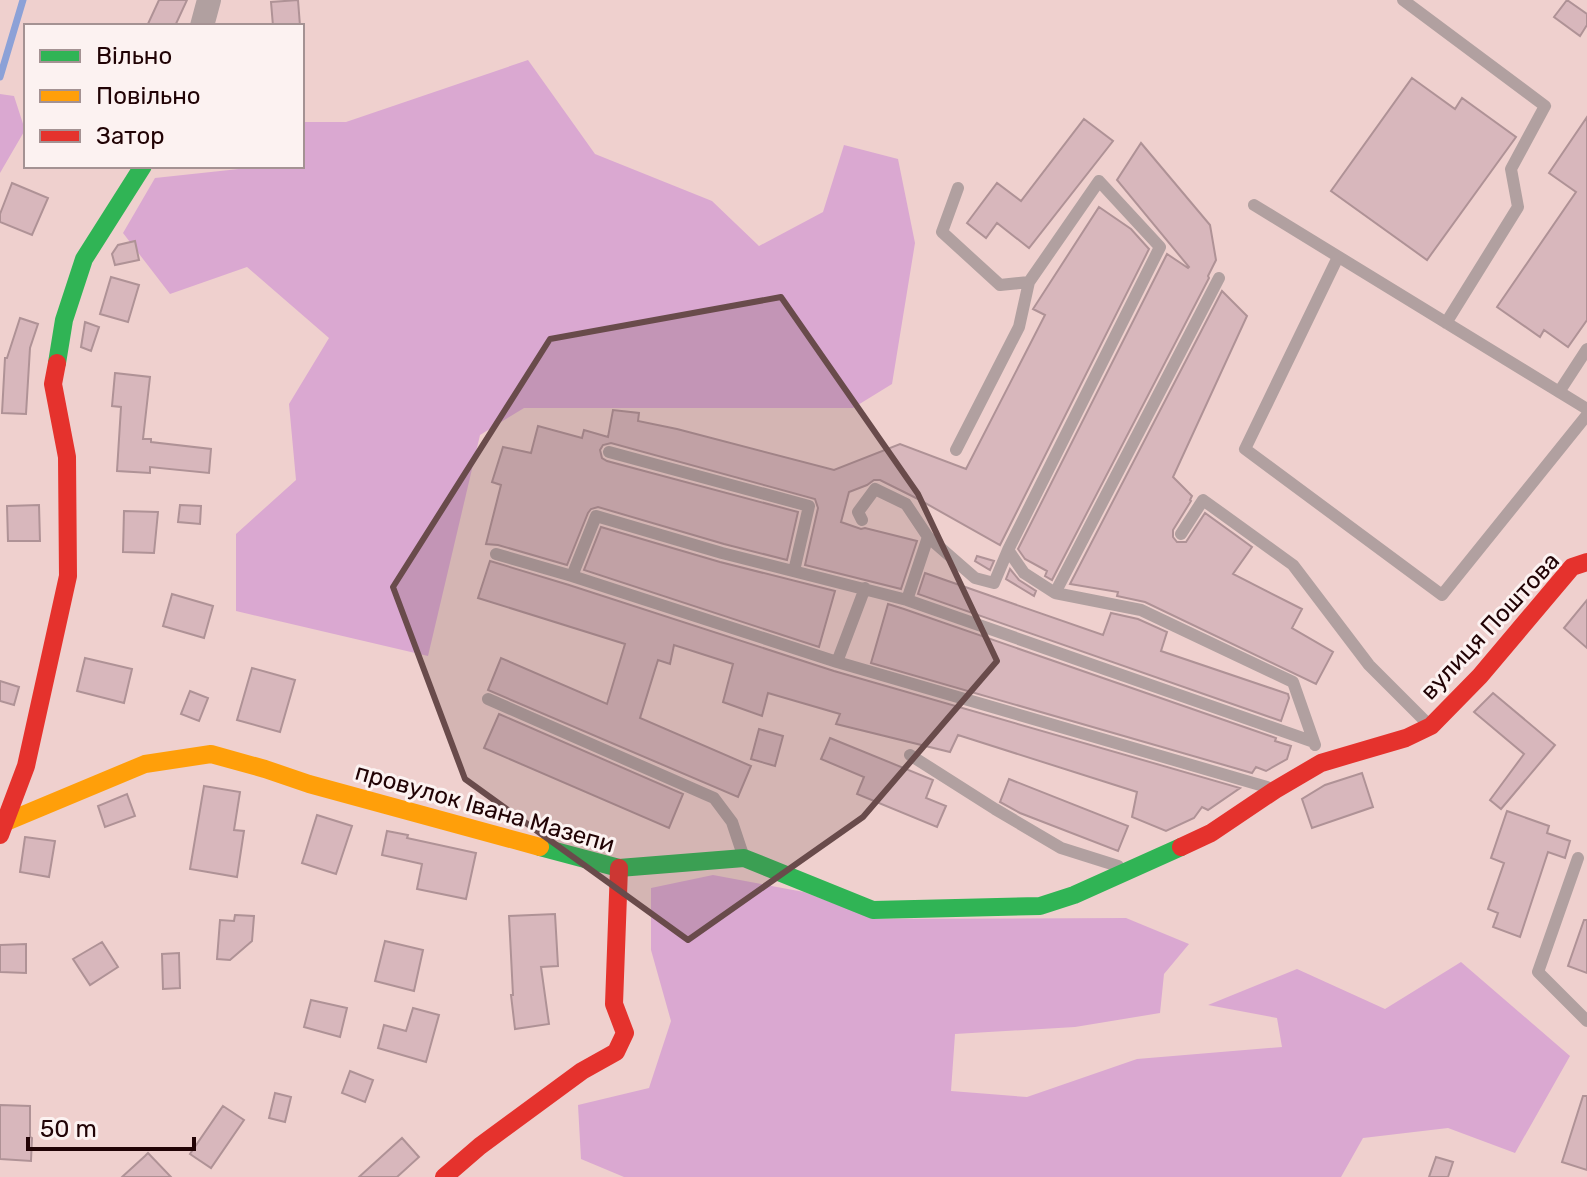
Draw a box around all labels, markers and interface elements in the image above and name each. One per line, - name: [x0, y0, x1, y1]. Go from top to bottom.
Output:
- legend: [24, 24, 304, 168]
- text: Вільно: [96, 42, 172, 70]
- text: Повільно: [96, 82, 201, 110]
- text: Затор: [96, 122, 165, 150]
- street label: вулиця Поштова: [1415, 547, 1565, 705]
- street label: провулок Івана Мазепи: [352, 758, 618, 858]
- scale bar: [28, 1101, 194, 1151]
- text: 50 m: [40, 1115, 97, 1143]

